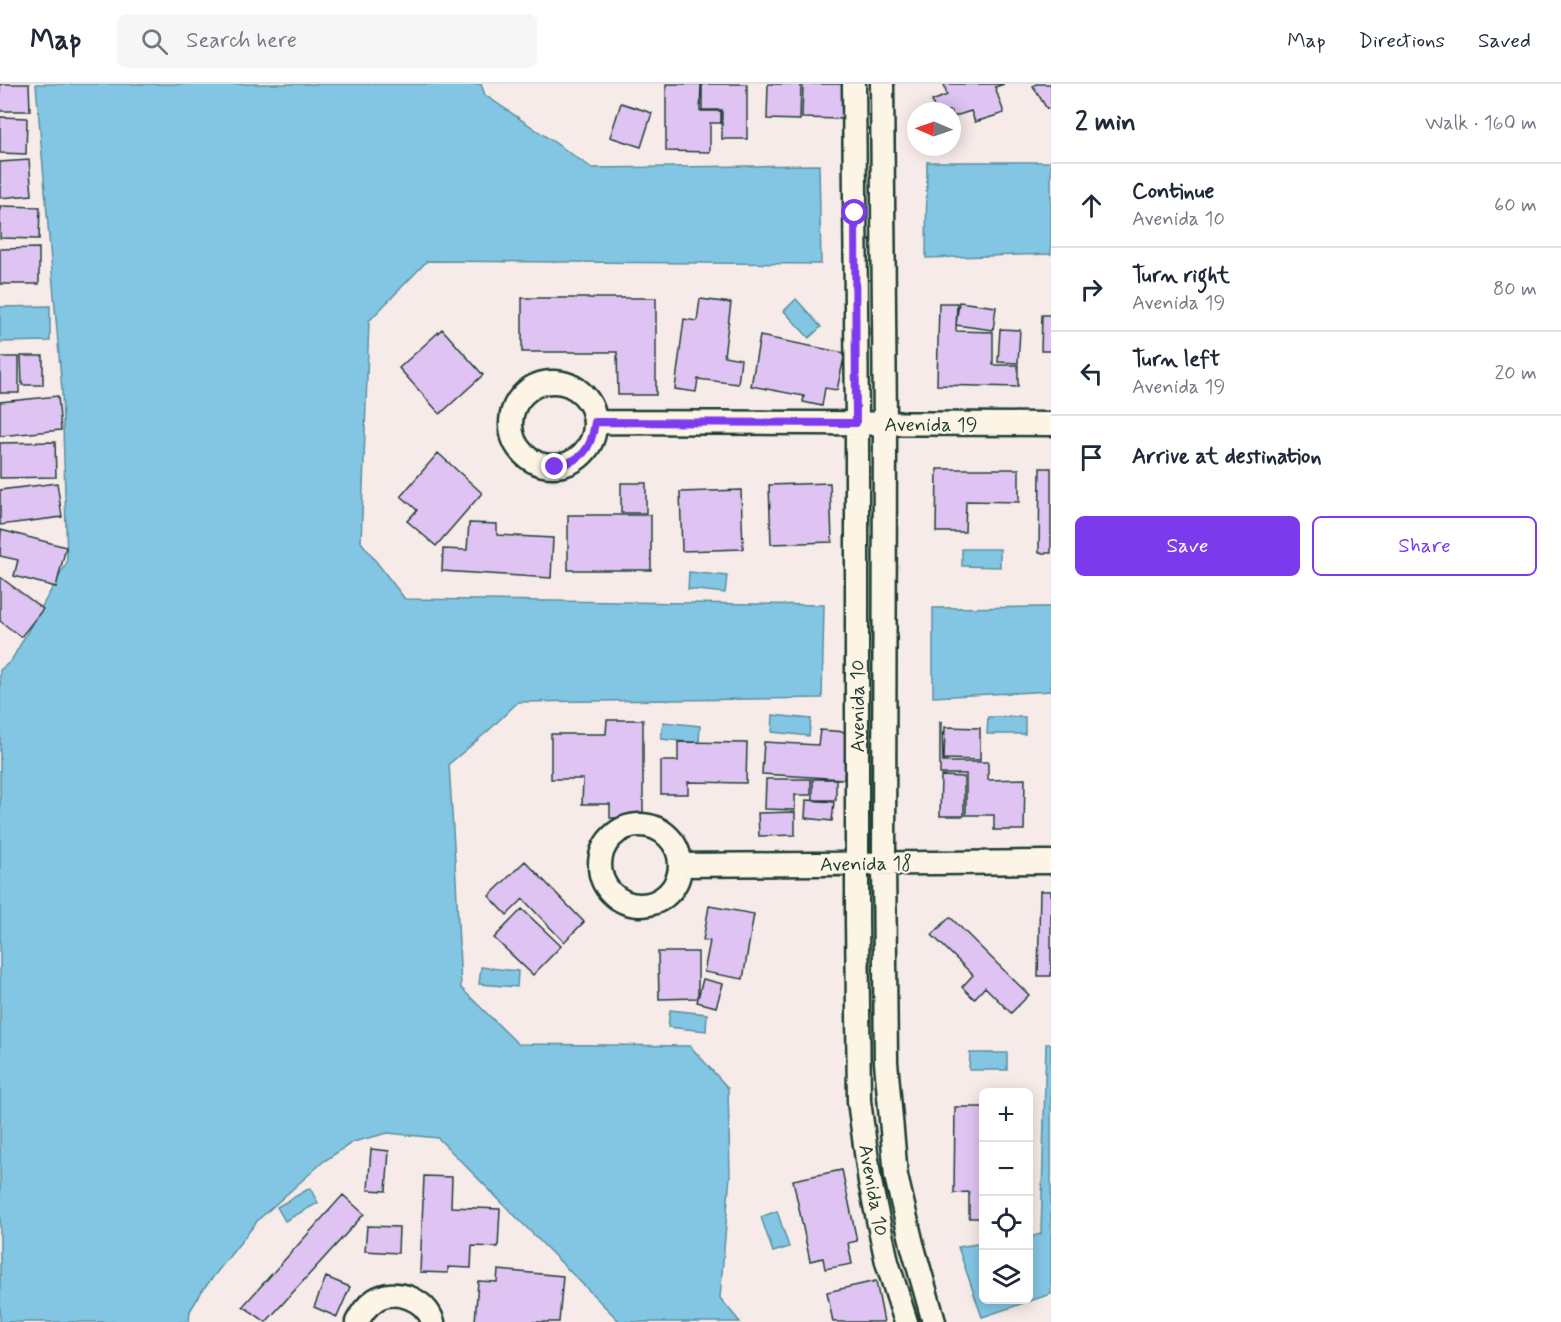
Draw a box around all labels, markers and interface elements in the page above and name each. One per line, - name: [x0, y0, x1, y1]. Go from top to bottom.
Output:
- search box: [117, 14, 537, 68]
- text: Map: [30, 23, 81, 60]
- icon: search: [138, 25, 171, 58]
- text: Search here: [186, 27, 297, 55]
- text: Map: [1287, 27, 1326, 55]
- text: Directions: [1359, 27, 1445, 55]
- text: Saved: [1478, 27, 1531, 55]
- north arrow: [907, 102, 961, 156]
- text: 2 min: [1075, 106, 1136, 140]
- text: Walk · 160 m: [1425, 110, 1537, 137]
- text: Continue: [1132, 178, 1214, 206]
- icon: ahead: [1075, 189, 1108, 222]
- text: 60 m: [1494, 192, 1537, 219]
- route start: [841, 199, 867, 225]
- text: Avenida 10: [1132, 206, 1225, 233]
- text: Turn right: [1132, 262, 1230, 290]
- icon: right: [1075, 273, 1108, 306]
- text: 80 m: [1493, 276, 1537, 303]
- text: Avenida 19: [1132, 290, 1225, 317]
- text: Turn left: [1132, 346, 1220, 374]
- icon: left: [1075, 357, 1108, 390]
- text: 20 m: [1494, 360, 1537, 387]
- text: Avenida 19: [1132, 374, 1225, 401]
- street label: Avenida 19: [884, 412, 978, 439]
- icon: arrive: [1075, 441, 1108, 474]
- text: Arrive at destination: [1132, 443, 1322, 471]
- route end: [541, 453, 567, 479]
- button: Save: [1075, 516, 1300, 576]
- button: Share: [1312, 516, 1537, 576]
- street label: Avenida 10: [845, 660, 872, 752]
- street label: Avenida 18: [820, 850, 912, 879]
- map controls: [979, 1088, 1033, 1304]
- button: +: [979, 1088, 1033, 1142]
- street label: Avenida 10: [851, 1142, 894, 1238]
- button: −: [979, 1142, 1033, 1196]
- button: locate: [979, 1196, 1033, 1250]
- button: layers: [979, 1250, 1033, 1304]

